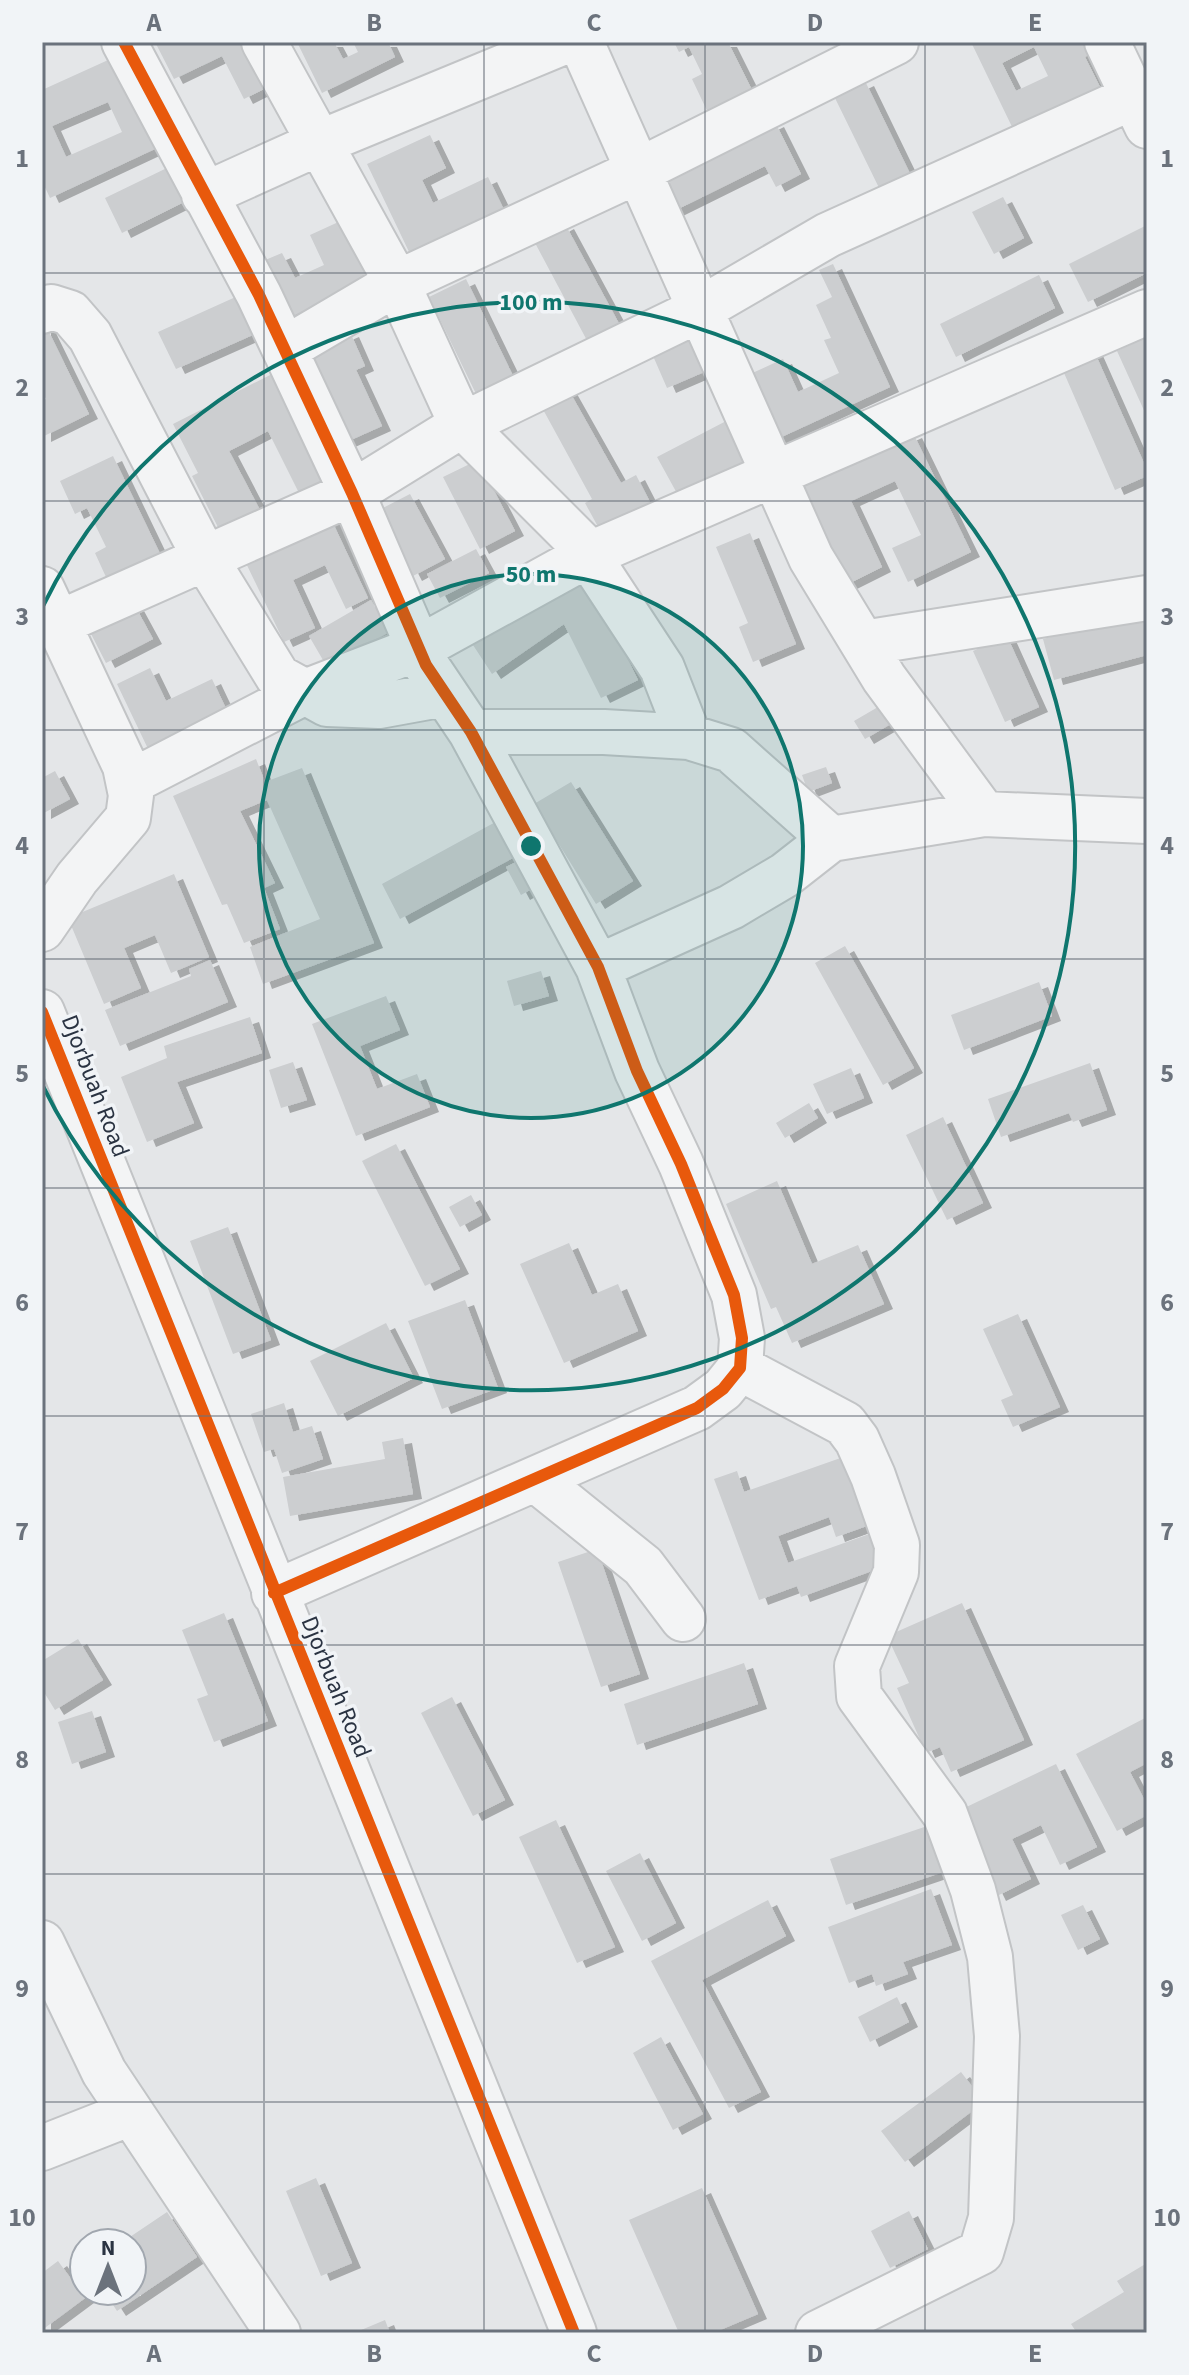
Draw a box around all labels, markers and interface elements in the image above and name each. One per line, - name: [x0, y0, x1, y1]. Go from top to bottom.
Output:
- text: A: [146, 4, 163, 41]
- text: B: [366, 4, 382, 41]
- text: C: [586, 4, 602, 41]
- text: D: [807, 4, 823, 41]
- text: E: [1028, 4, 1042, 41]
- text: 1: [15, 140, 29, 177]
- text: 1: [1160, 140, 1174, 177]
- text: 100 m: [499, 285, 563, 320]
- text: 2: [15, 369, 29, 406]
- text: 2: [1160, 369, 1174, 406]
- text: 50 m: [506, 557, 556, 592]
- text: 3: [15, 598, 29, 635]
- text: 3: [1160, 598, 1174, 635]
- text: 4: [15, 827, 29, 864]
- text: 4: [1160, 827, 1174, 864]
- centre of rings: [517, 832, 545, 860]
- street label: Djorbuah Road: [52, 1010, 138, 1162]
- text: 5: [15, 1055, 29, 1092]
- text: 5: [1160, 1055, 1174, 1092]
- text: 6: [15, 1284, 29, 1321]
- text: 6: [1160, 1284, 1174, 1321]
- text: 7: [15, 1513, 29, 1550]
- text: 7: [1160, 1513, 1174, 1550]
- street label: Djorbuah Road: [292, 1611, 380, 1763]
- text: 8: [15, 1741, 29, 1778]
- text: 8: [1160, 1741, 1174, 1778]
- text: 9: [15, 1970, 29, 2007]
- text: 9: [1160, 1970, 1174, 2007]
- text: 10: [8, 2199, 36, 2236]
- text: 10: [1153, 2199, 1181, 2236]
- north arrow: [68, 2227, 148, 2307]
- text: N: [101, 2232, 115, 2264]
- text: A: [146, 2335, 163, 2372]
- text: B: [366, 2335, 382, 2372]
- text: C: [586, 2335, 602, 2372]
- text: D: [807, 2335, 823, 2372]
- text: E: [1028, 2335, 1042, 2372]

